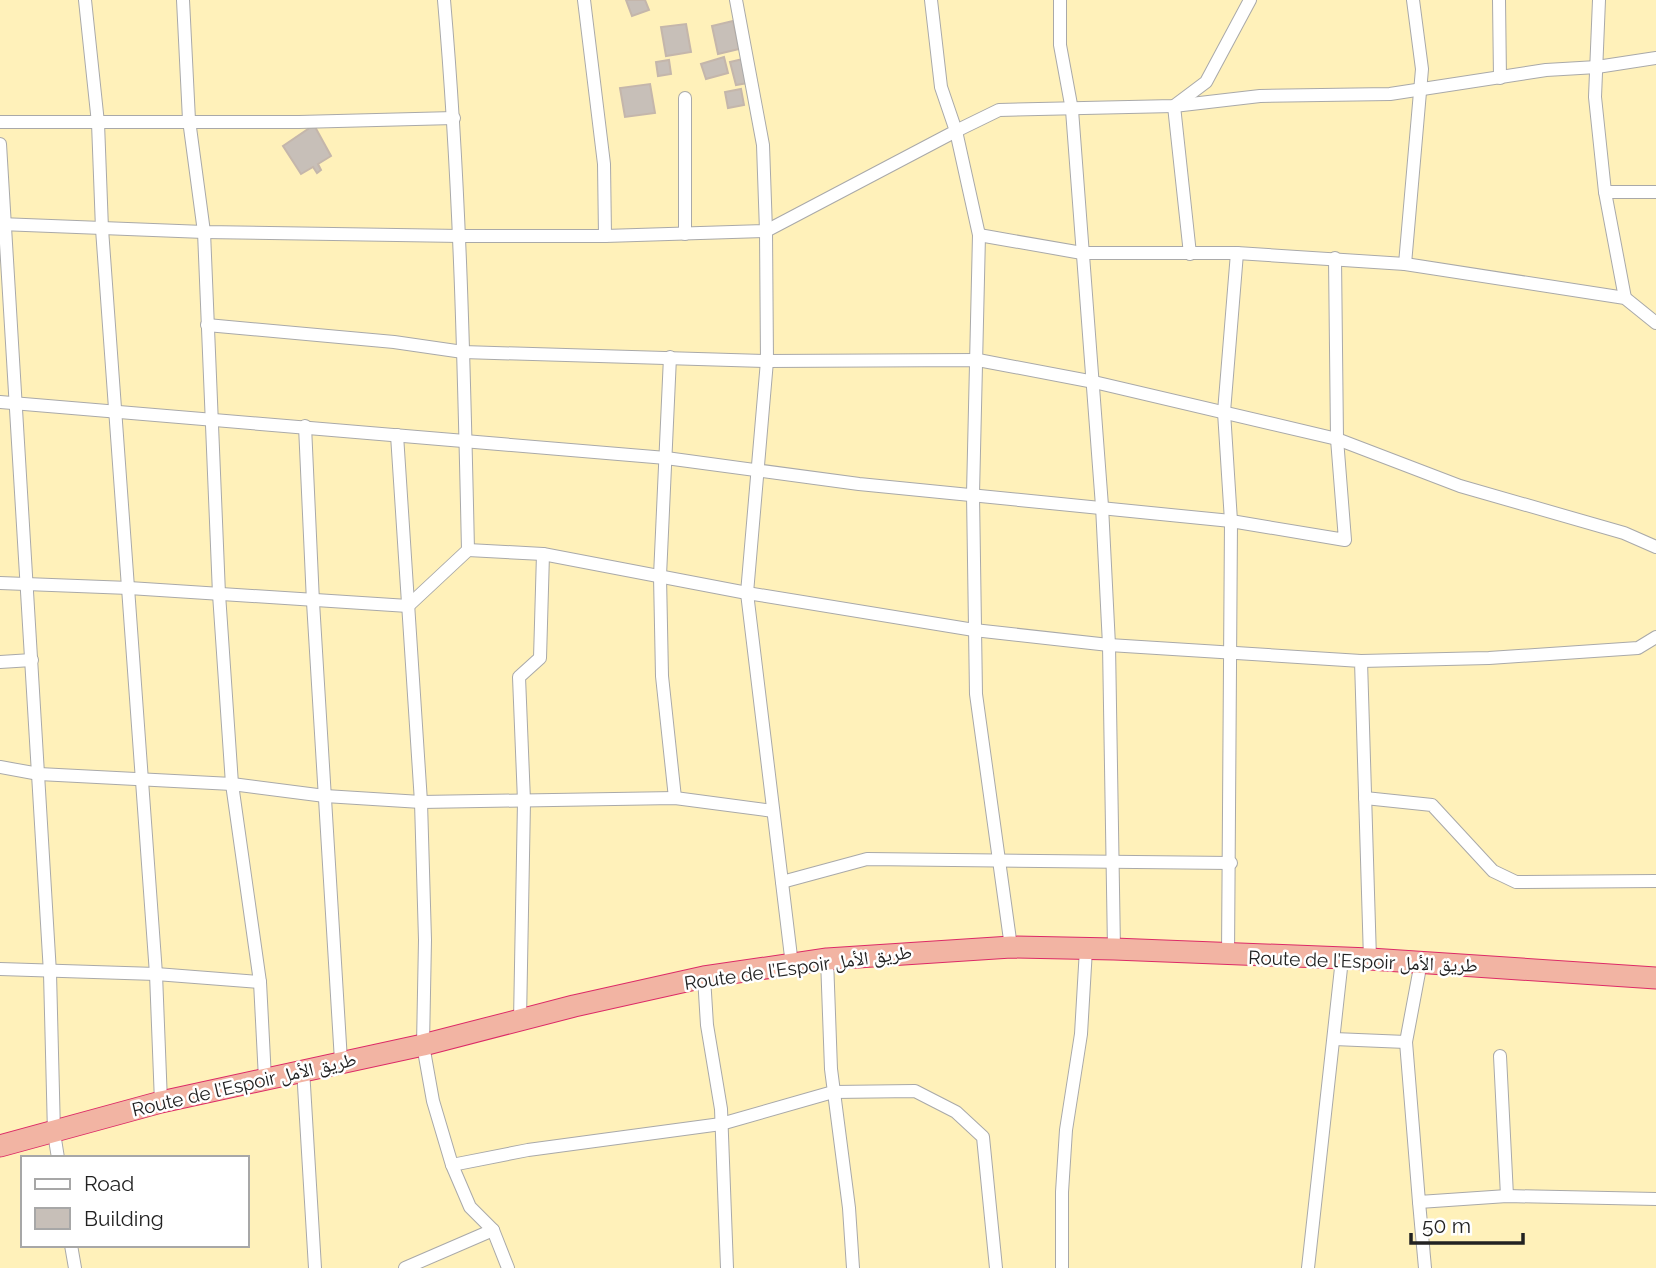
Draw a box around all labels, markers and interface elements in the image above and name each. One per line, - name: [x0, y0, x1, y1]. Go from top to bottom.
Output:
- street label: Route de l’Espoir طريق الأمل: [683, 940, 913, 995]
- street label: Route de l’Espoir طريق الأمل: [1248, 946, 1478, 977]
- street label: Route de l’Espoir طريق الأمل: [130, 1047, 359, 1122]
- legend: [21, 1156, 248, 1247]
- text: Road: [84, 1171, 134, 1196]
- scale bar: [1411, 1202, 1523, 1246]
- text: Building: [84, 1206, 164, 1231]
- text: 50 m: [1422, 1213, 1471, 1238]

